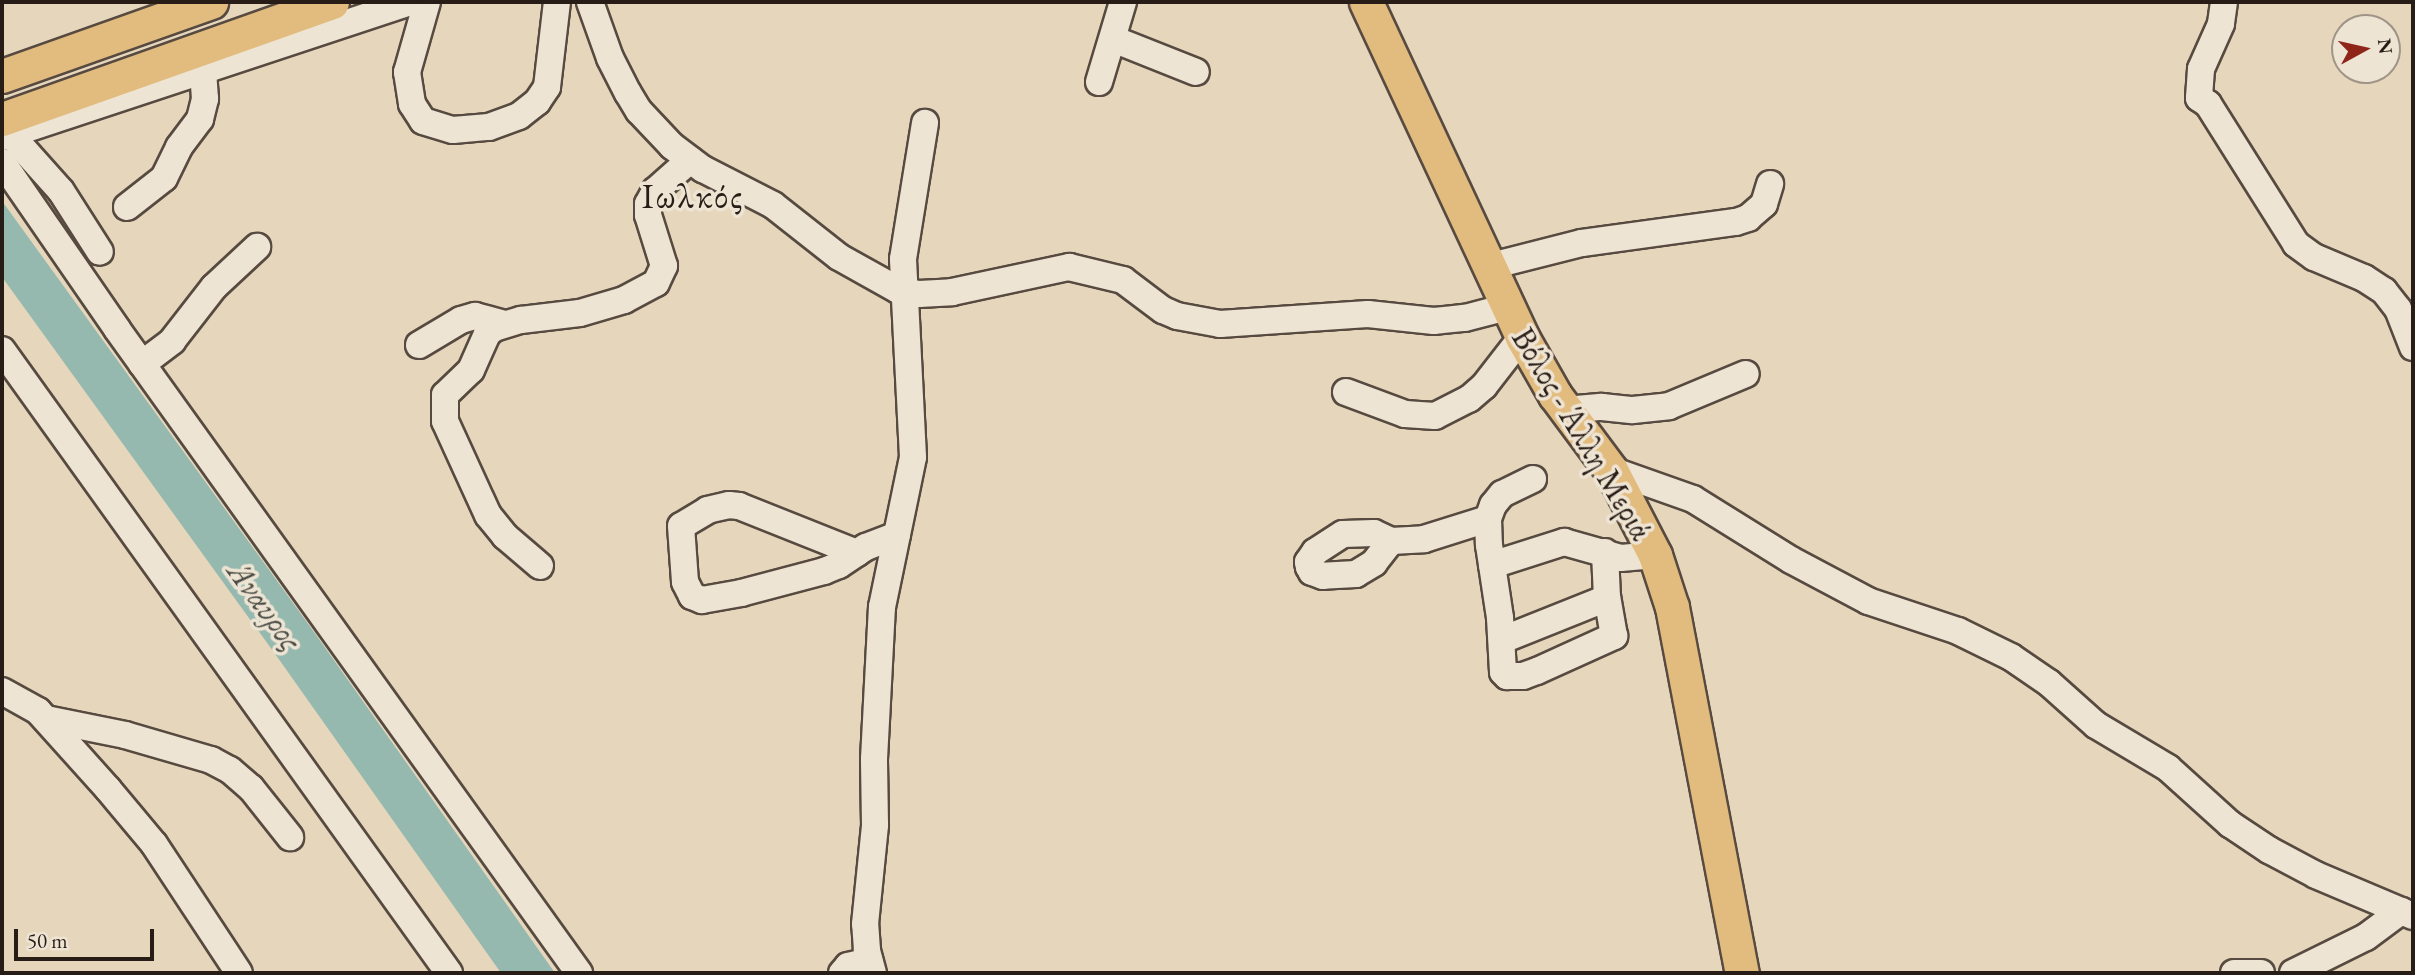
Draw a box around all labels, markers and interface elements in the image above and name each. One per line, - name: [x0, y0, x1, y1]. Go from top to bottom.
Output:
- north arrow: [2331, 14, 2401, 84]
- text: N: [2372, 37, 2399, 56]
- district label: Ιωλκός: [643, 175, 743, 217]
- street label: Βόλος - Άλλη Μεριά: [1504, 321, 1660, 547]
- water label: Άναυρος: [219, 553, 311, 659]
- scale bar: [18, 916, 158, 960]
- text: 50 m: [27, 927, 68, 954]

